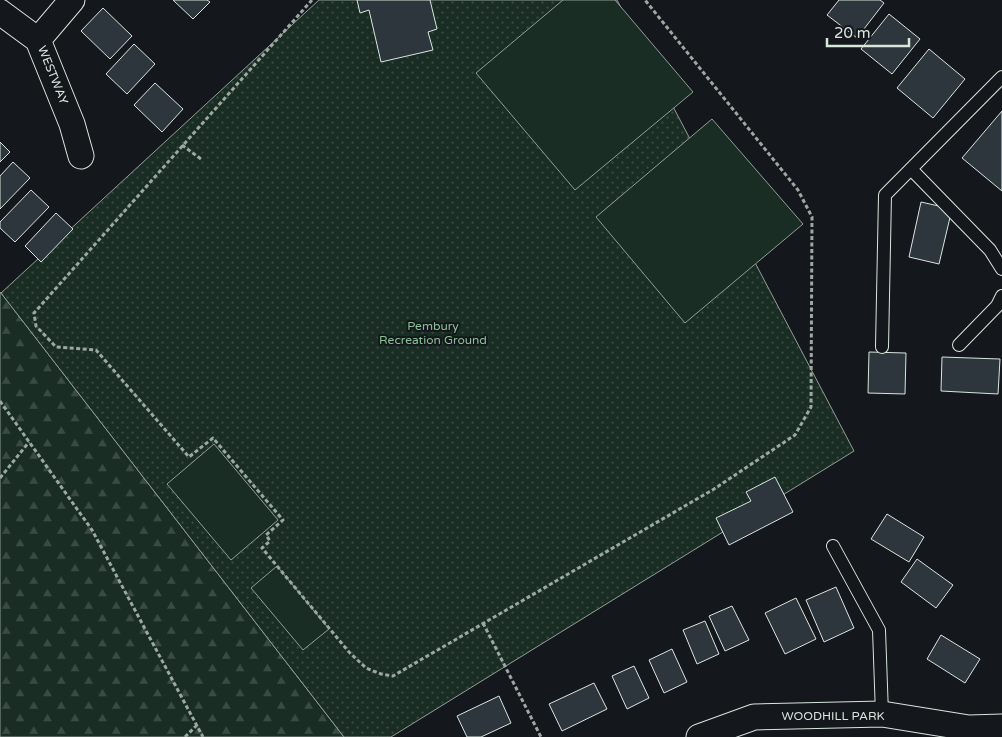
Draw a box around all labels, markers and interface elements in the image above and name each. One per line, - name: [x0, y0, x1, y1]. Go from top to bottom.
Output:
- scale bar: [827, 15, 910, 47]
- text: 20 m: [834, 24, 871, 42]
- street label: WESTWAY: [35, 44, 71, 107]
- park label: Pembury Recreation Ground: [379, 319, 487, 347]
- street label: WOODHILL PARK: [781, 709, 885, 723]

